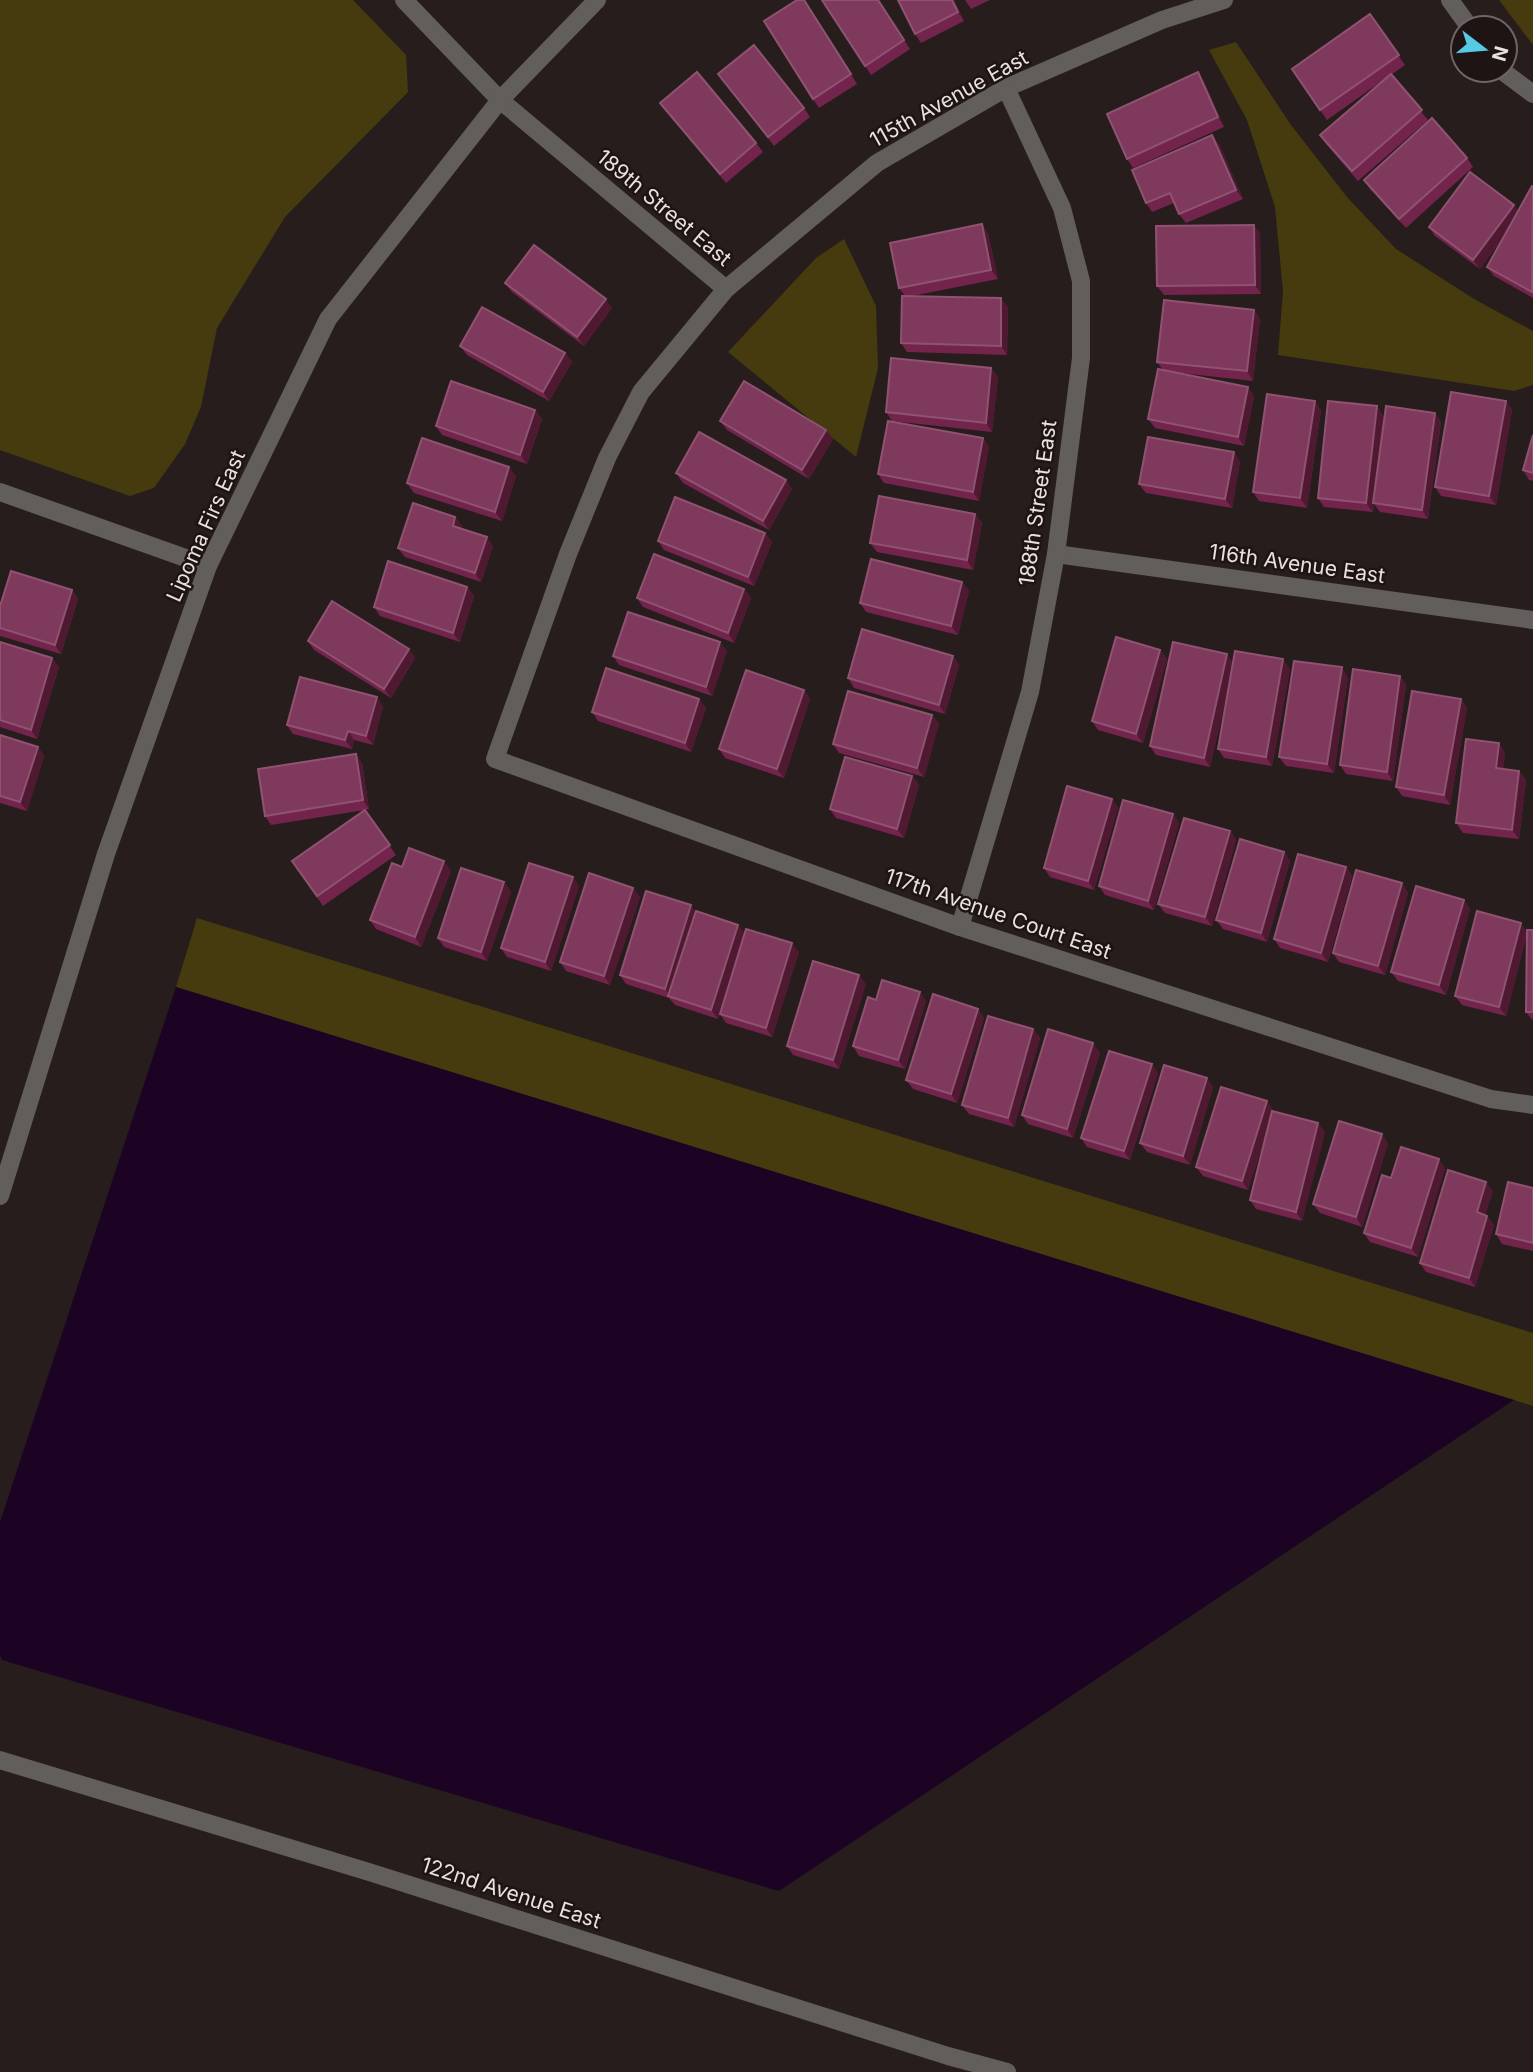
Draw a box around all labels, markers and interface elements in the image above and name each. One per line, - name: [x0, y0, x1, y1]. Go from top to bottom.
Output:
- north arrow: [1449, 14, 1519, 84]
- text: N: [1487, 43, 1513, 64]
- street label: 115th Avenue East: [865, 45, 1032, 152]
- street label: 189th Street East: [592, 144, 737, 271]
- street label: 188th Street East: [1013, 418, 1062, 587]
- street label: Lipoma Firs East: [161, 446, 250, 605]
- street label: 116th Avenue East: [1208, 539, 1387, 588]
- street label: 117th Avenue Court East: [882, 863, 1115, 964]
- street label: 122nd Avenue East: [418, 1852, 604, 1933]

